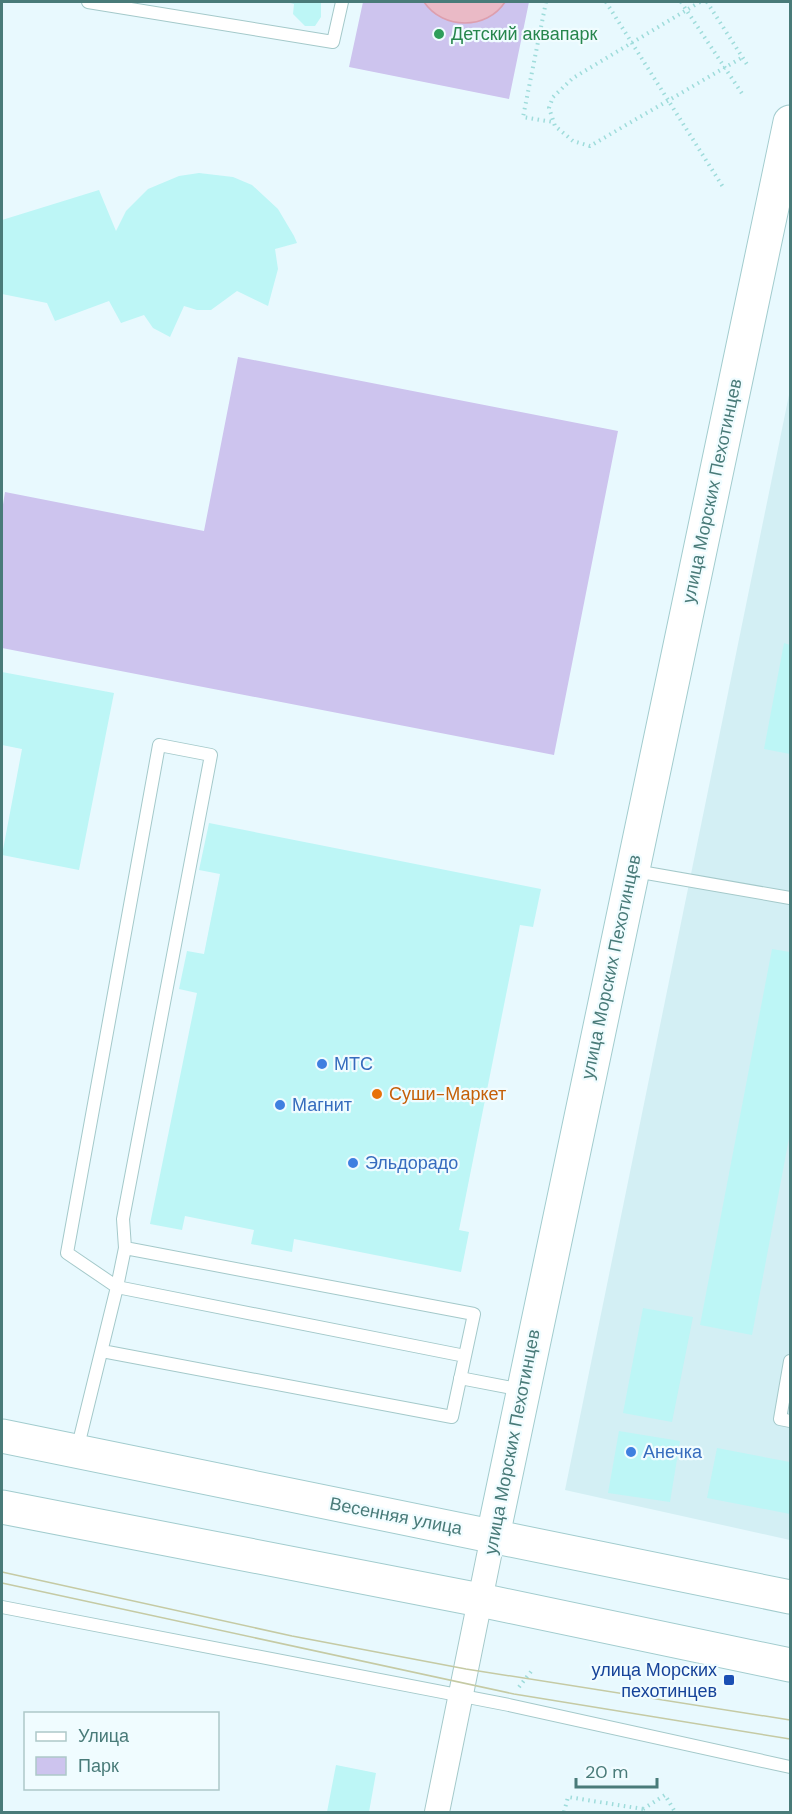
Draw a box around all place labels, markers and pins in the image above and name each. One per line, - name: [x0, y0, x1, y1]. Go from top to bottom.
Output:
- place label: Детский аквапарк: [451, 22, 597, 46]
- marker: Детский аквапарк: [432, 27, 446, 41]
- place label: МТС: [334, 1052, 373, 1076]
- marker: МТС: [315, 1057, 329, 1071]
- place label: Суши-Маркет: [389, 1082, 506, 1106]
- marker: Суши-Маркет: [370, 1087, 384, 1101]
- place label: Магнит: [292, 1093, 352, 1117]
- marker: Магнит: [273, 1098, 287, 1112]
- place label: Эльдорадо: [365, 1151, 458, 1175]
- marker: Эльдорадо: [346, 1156, 360, 1170]
- place label: Анечка: [643, 1440, 703, 1464]
- marker: Анечка: [624, 1445, 638, 1459]
- place label: улица Морских пехотинцев: [592, 1658, 717, 1703]
- marker: улица Морских пехотинцев: [722, 1673, 736, 1687]

